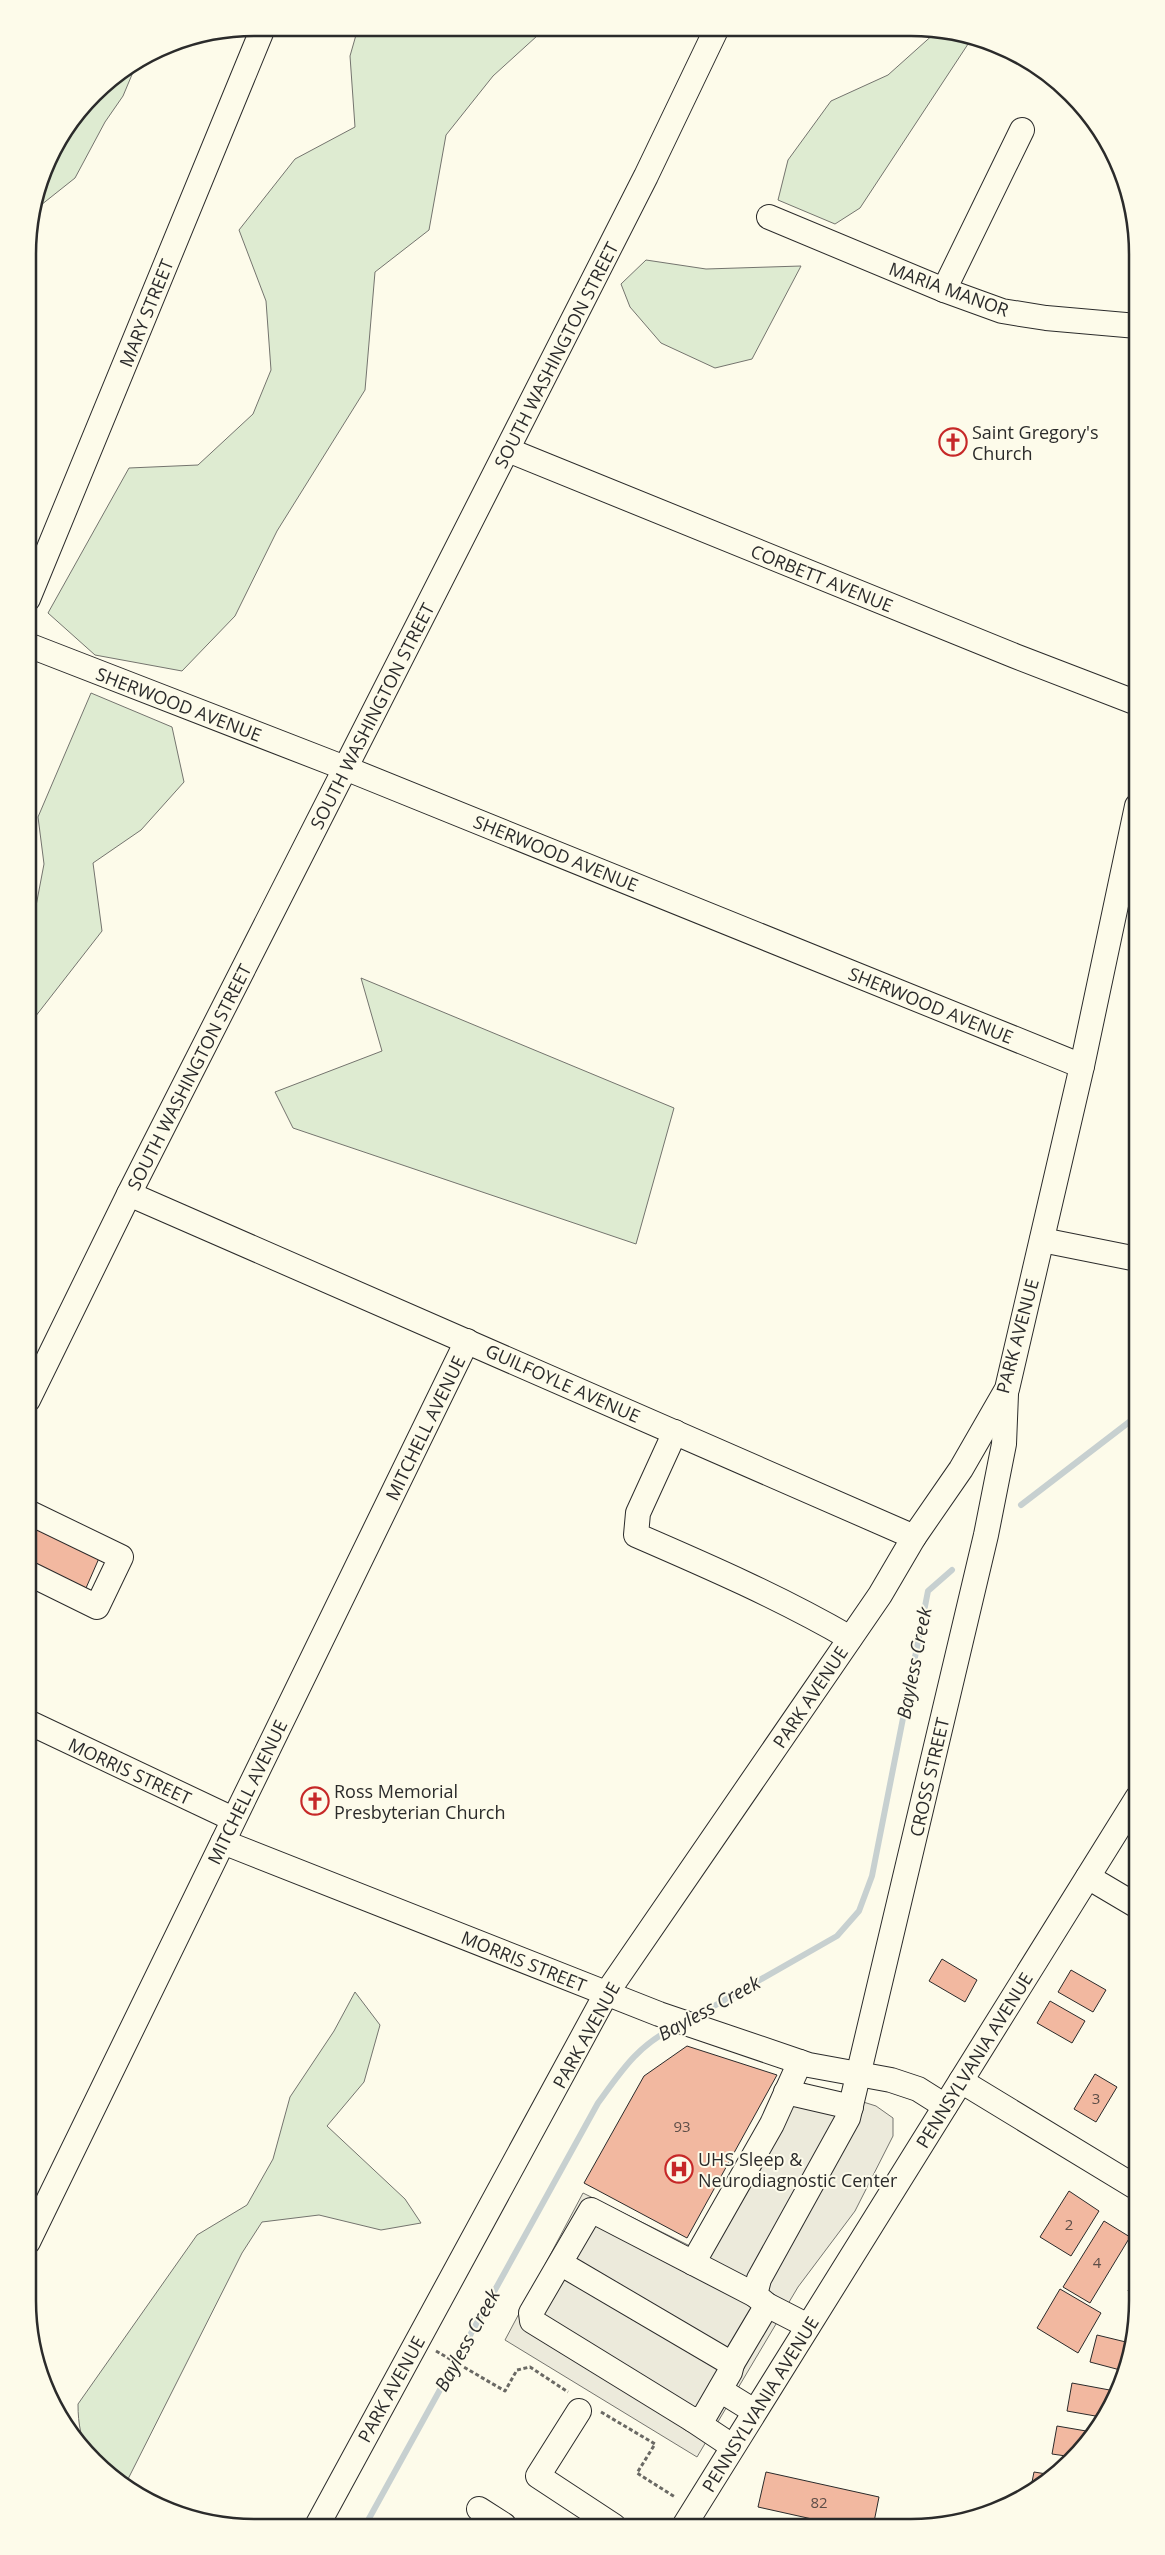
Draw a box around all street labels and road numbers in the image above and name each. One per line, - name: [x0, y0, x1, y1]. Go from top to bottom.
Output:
- street label: SOUTH WASHINGTON STREET: [488, 238, 624, 472]
- street label: MARY STREET: [113, 255, 179, 370]
- street label: MARIA MANOR: [886, 256, 1012, 322]
- street label: CORBETT AVENUE: [747, 539, 897, 617]
- street label: SOUTH WASHINGTON STREET: [304, 599, 440, 833]
- street label: SHERWOOD AVENUE: [93, 661, 265, 747]
- street label: SHERWOOD AVENUE: [470, 809, 642, 897]
- street label: SOUTH WASHINGTON STREET: [121, 960, 257, 1194]
- street label: SHERWOOD AVENUE: [845, 961, 1017, 1049]
- street label: PARK AVENUE: [990, 1276, 1044, 1396]
- street label: GUILFOYLE AVENUE: [482, 1338, 644, 1428]
- street label: MITCHELL AVENUE: [380, 1352, 470, 1504]
- street label: PARK AVENUE: [767, 1641, 853, 1753]
- street label: CROSS STREET: [904, 1715, 954, 1839]
- street label: MITCHELL AVENUE: [202, 1716, 292, 1868]
- street label: MORRIS STREET: [65, 1732, 195, 1810]
- street label: MORRIS STREET: [458, 1925, 590, 1997]
- street label: PENNSYLVANIA AVENUE: [910, 1968, 1038, 2152]
- street label: PARK AVENUE: [547, 1978, 625, 2092]
- street label: PENNSYLVANIA AVENUE: [696, 2312, 824, 2496]
- street label: PARK AVENUE: [352, 2332, 430, 2446]

